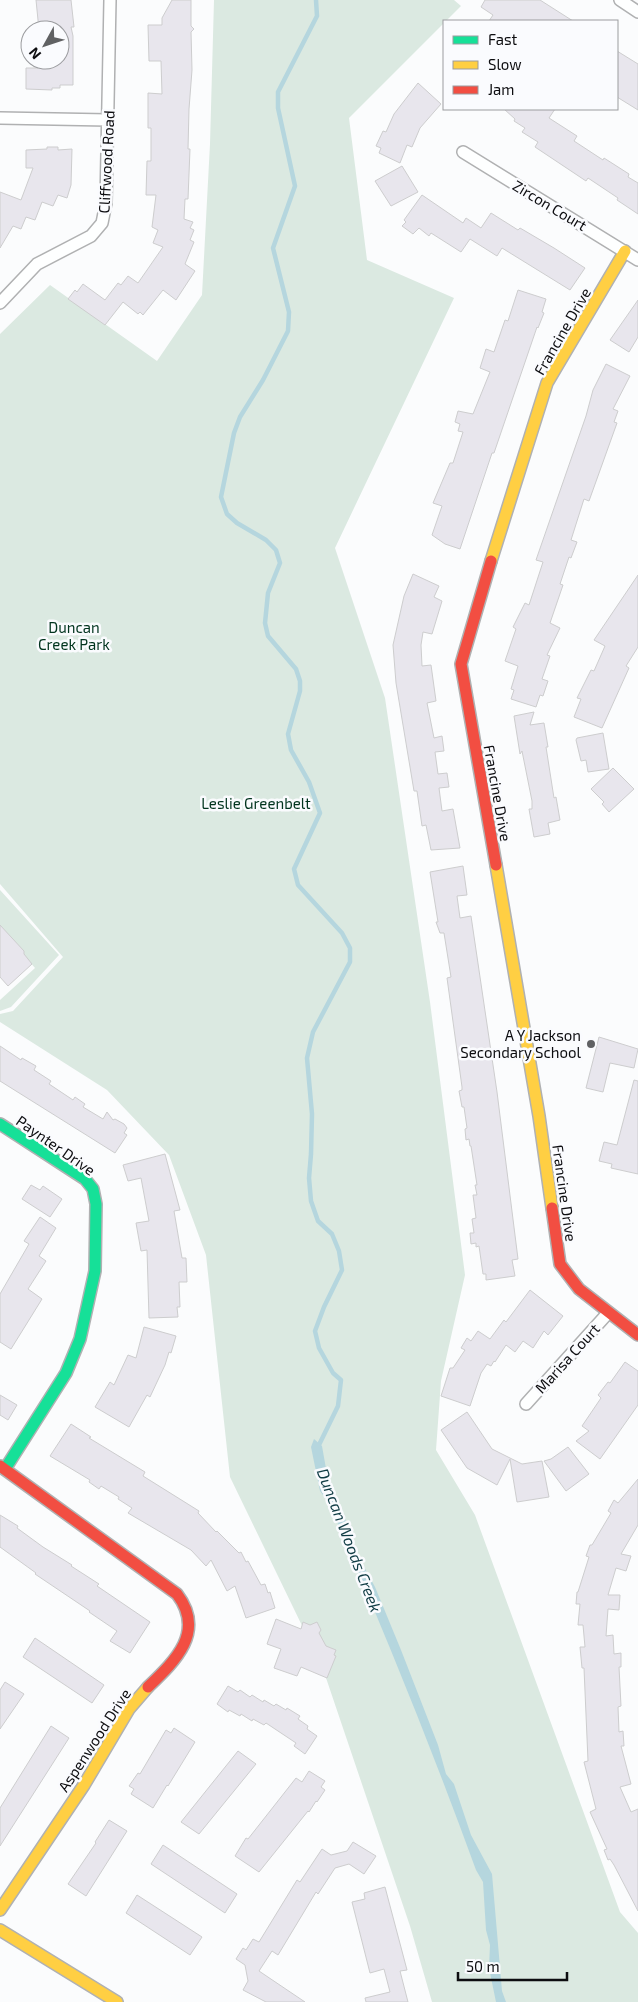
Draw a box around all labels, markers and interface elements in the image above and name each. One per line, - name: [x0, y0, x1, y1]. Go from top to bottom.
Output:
- north arrow: [20, 20, 70, 70]
- legend: [443, 20, 618, 110]
- text: Fast: [488, 30, 518, 48]
- text: N: [25, 44, 44, 63]
- text: Slow: [488, 55, 522, 73]
- text: Jam: [488, 80, 514, 98]
- street label: Cliffwood Road: [94, 110, 118, 214]
- street label: Zircon Court: [510, 176, 591, 234]
- street label: Francine Drive: [530, 284, 594, 378]
- park label: Duncan Creek Park: [38, 618, 110, 653]
- street label: Francine Drive: [481, 743, 515, 843]
- park label: Leslie Greenbelt: [201, 794, 311, 812]
- place label: A Y Jackson Secondary School: [460, 1026, 582, 1061]
- marker: A Y Jackson Secondary School: [585, 1038, 597, 1050]
- street label: Paynter Drive: [13, 1111, 99, 1179]
- street label: Francine Drive: [549, 1143, 581, 1243]
- street label: Marisa Court: [531, 1319, 603, 1397]
- water label: Duncan Woods Creek: [314, 1465, 386, 1615]
- street label: Aspenwood Drive: [54, 1685, 134, 1795]
- scale bar: [458, 1950, 567, 1982]
- text: 50 m: [466, 1957, 500, 1975]

